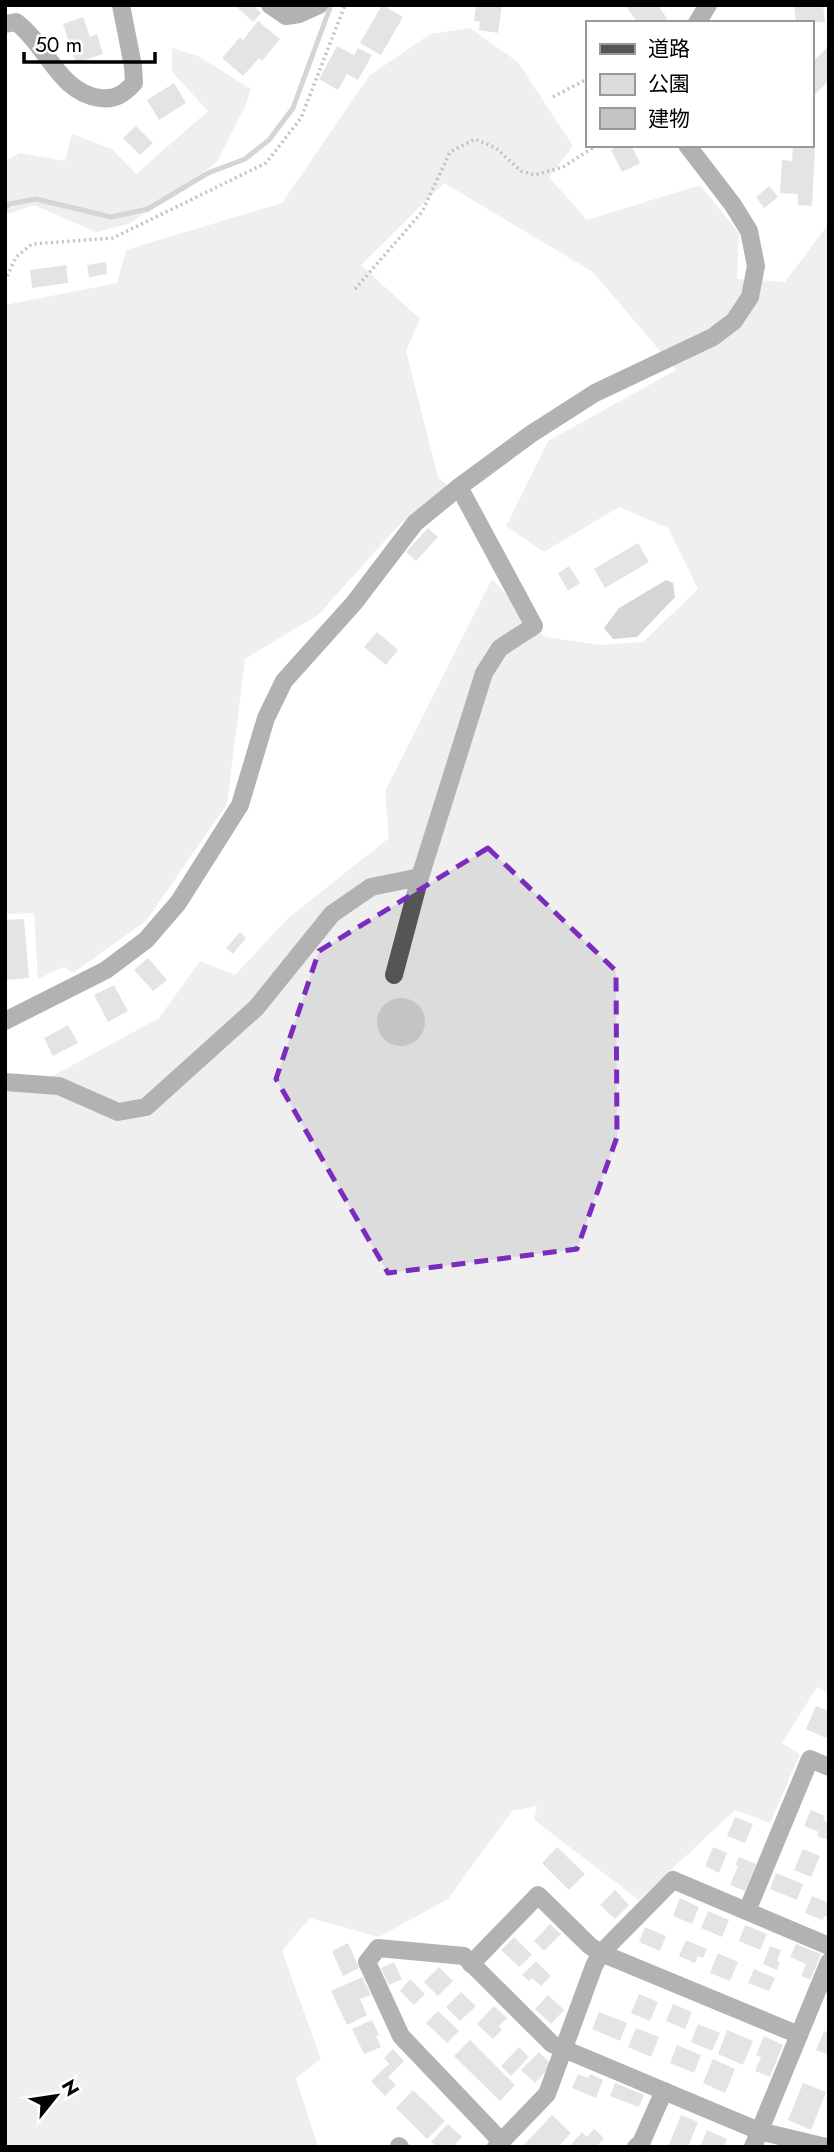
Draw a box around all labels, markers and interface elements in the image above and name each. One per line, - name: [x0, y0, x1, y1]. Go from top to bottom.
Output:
- scale bar: [24, 21, 156, 65]
- legend: [586, 21, 813, 147]
- text: 50 m: [35, 30, 82, 60]
- text: 道路: [648, 34, 690, 64]
- text: 公園: [648, 69, 690, 99]
- text: 建物: [648, 104, 690, 134]
- north arrow: [21, 2061, 91, 2131]
- text: N: [55, 2074, 86, 2101]

